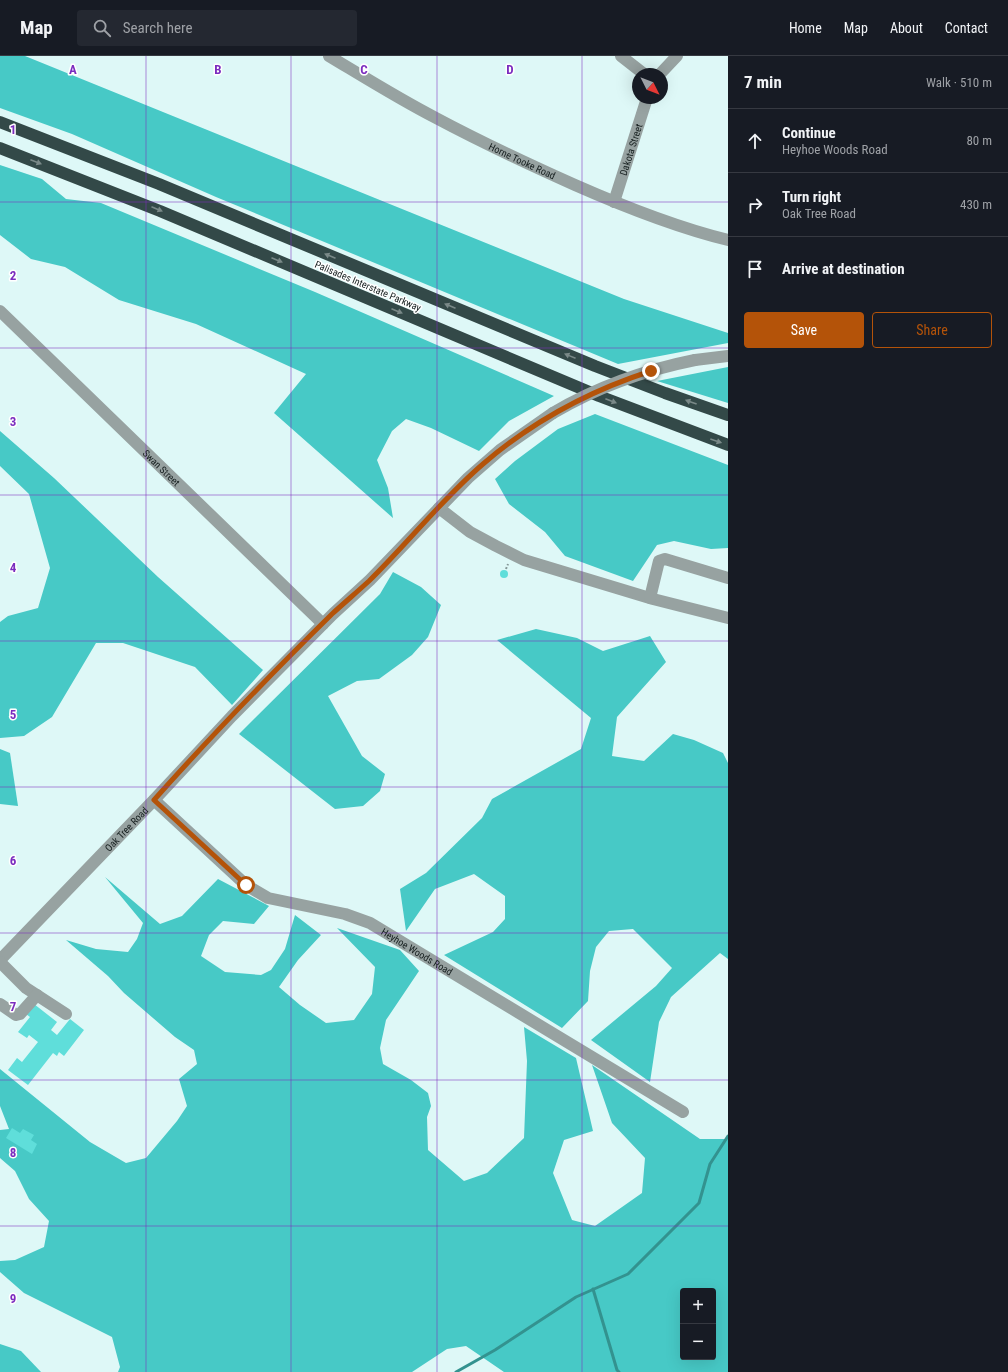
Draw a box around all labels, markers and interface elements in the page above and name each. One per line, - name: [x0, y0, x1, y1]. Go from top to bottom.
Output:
- search box: [77, 10, 357, 46]
- text: Map: [20, 16, 53, 39]
- icon: search: [91, 17, 113, 39]
- text: Search here: [123, 19, 193, 37]
- text: Home: [789, 20, 822, 36]
- text: Map: [844, 20, 868, 36]
- text: About: [890, 20, 923, 36]
- text: Contact: [945, 20, 988, 36]
- text: A: [69, 62, 77, 77]
- text: B: [214, 62, 222, 77]
- text: C: [360, 62, 368, 77]
- text: D: [506, 62, 514, 77]
- north arrow: [632, 68, 668, 104]
- text: 7 min: [744, 72, 782, 92]
- text: Walk · 510 m: [926, 75, 992, 90]
- text: 1: [10, 122, 16, 137]
- street label: Dakota Street: [617, 122, 644, 177]
- text: Continue: [782, 124, 836, 142]
- icon: ahead: [744, 130, 766, 152]
- text: 80 m: [966, 133, 992, 148]
- street label: Horne Tooke Road: [487, 140, 557, 181]
- text: Heyhoe Woods Road: [782, 142, 888, 157]
- one-way arrow: [31, 159, 43, 165]
- text: Turn right: [782, 188, 841, 206]
- icon: right: [744, 194, 766, 216]
- text: 430 m: [960, 197, 992, 212]
- text: Oak Tree Road: [782, 206, 856, 221]
- one-way arrow: [152, 207, 164, 213]
- one-way arrow: [323, 252, 335, 258]
- one-way arrow: [271, 257, 283, 263]
- icon: arrive: [744, 258, 766, 280]
- street label: Palisades Interstate Parkway: [313, 259, 423, 313]
- text: Arrive at destination: [782, 260, 905, 278]
- text: 2: [10, 268, 17, 283]
- one-way arrow: [443, 302, 455, 308]
- one-way arrow: [391, 308, 402, 314]
- button: Save: [744, 312, 864, 348]
- button: Share: [872, 312, 992, 348]
- one-way arrow: [564, 353, 575, 359]
- route end: [642, 362, 660, 380]
- one-way arrow: [605, 398, 616, 404]
- one-way arrow: [685, 399, 697, 405]
- text: 3: [10, 414, 16, 429]
- one-way arrow: [710, 438, 722, 444]
- street label: Swan Street: [141, 447, 182, 488]
- text: 4: [10, 560, 17, 575]
- text: 5: [10, 707, 17, 722]
- street label: Oak Tree Road: [102, 804, 150, 853]
- text: 6: [10, 853, 17, 868]
- route start: [237, 876, 255, 894]
- street label: Heyhoe Woods Road: [379, 926, 455, 977]
- text: 7: [10, 999, 17, 1014]
- text: 8: [10, 1145, 16, 1160]
- map controls: [680, 1288, 716, 1360]
- button: +: [680, 1288, 716, 1324]
- text: 9: [10, 1291, 16, 1306]
- button: −: [680, 1324, 716, 1360]

